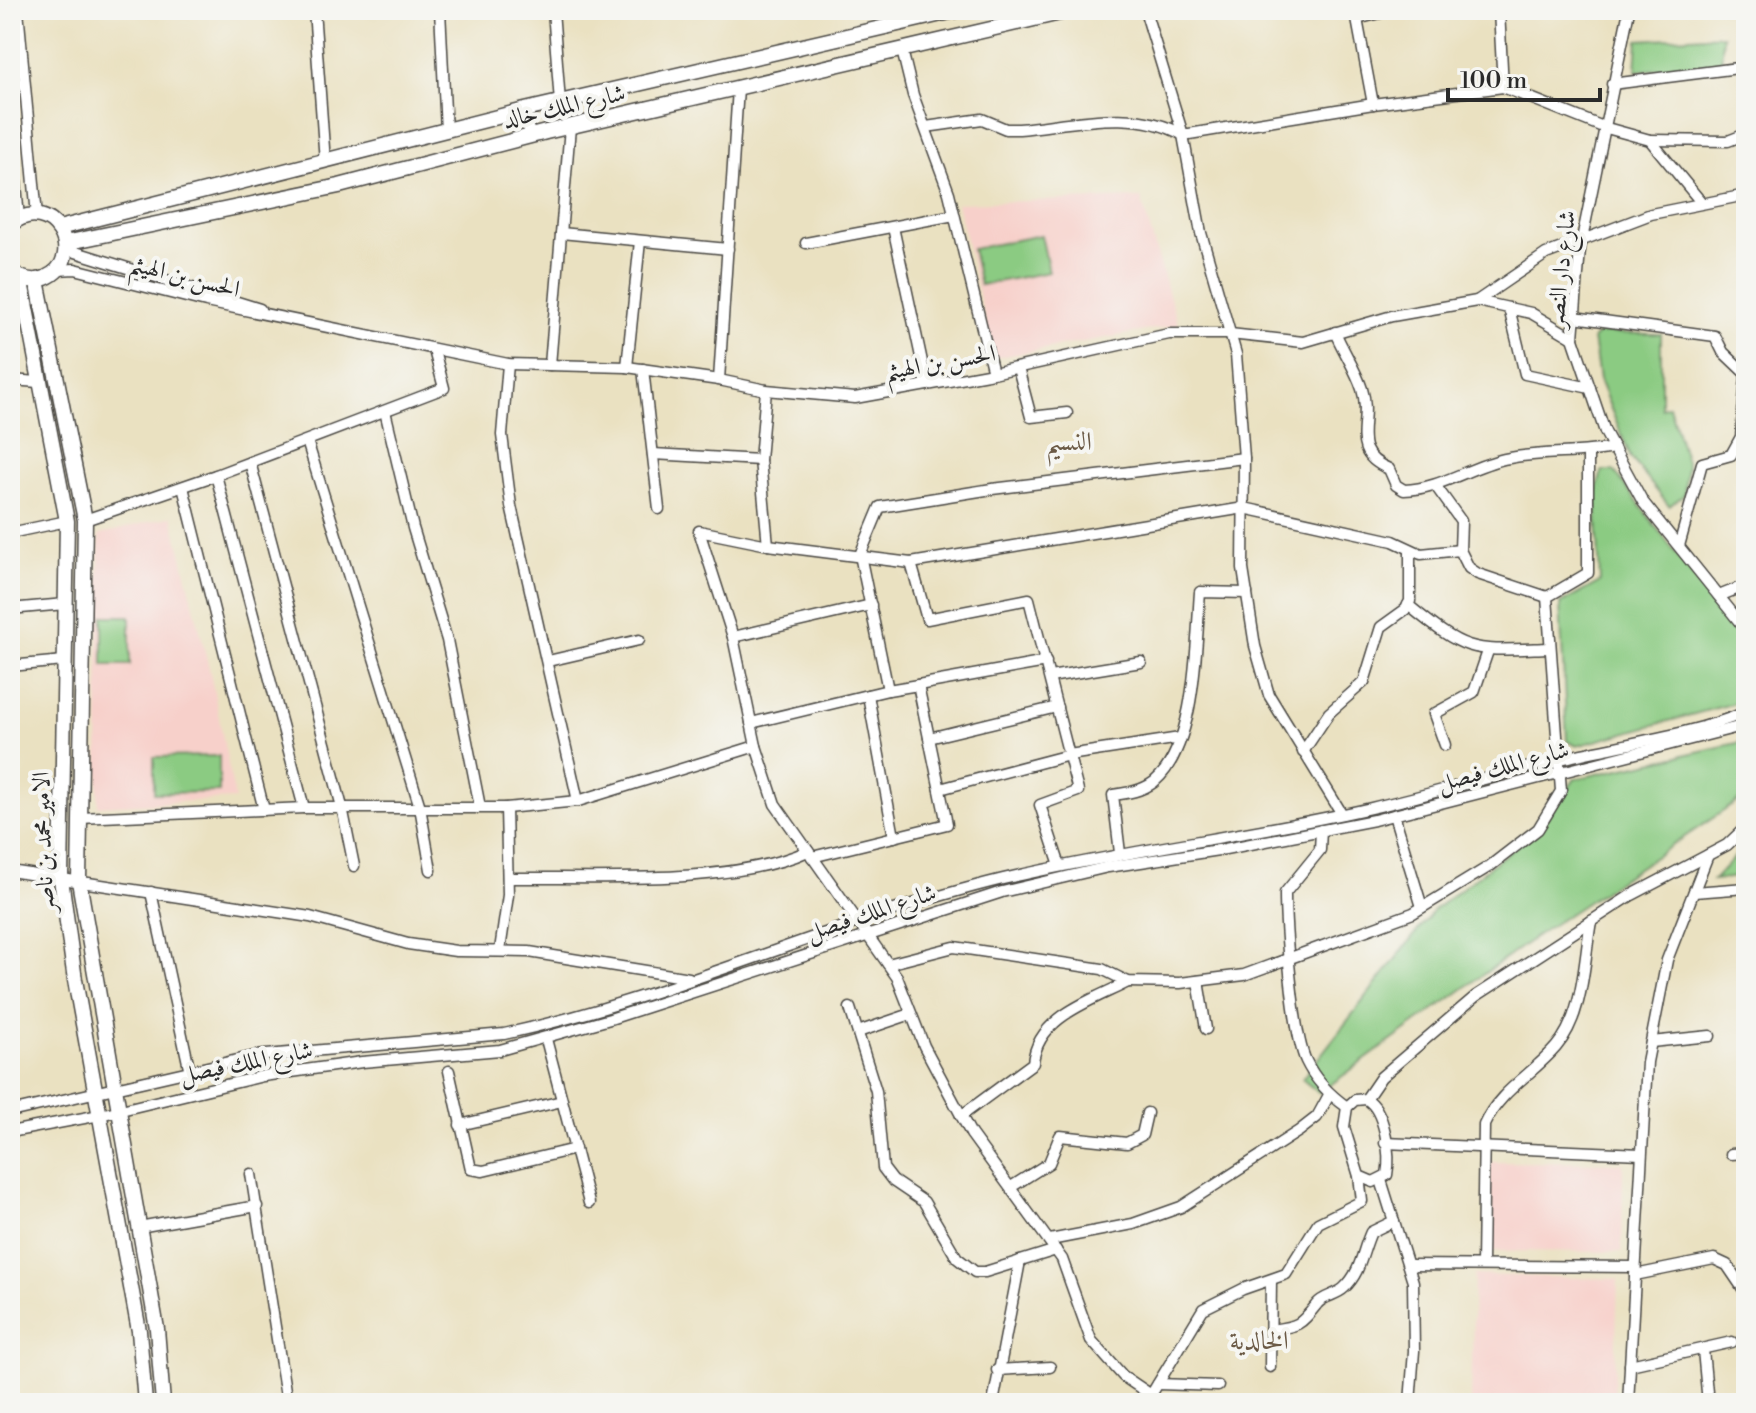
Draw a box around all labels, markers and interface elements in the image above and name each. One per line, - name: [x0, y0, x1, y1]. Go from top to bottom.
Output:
- scale bar: [1448, 52, 1600, 102]
- text: 100 m: [1460, 66, 1527, 96]
- street label: شارع الملك خالد: [500, 78, 629, 140]
- street label: شارع دار النصر: [1541, 209, 1587, 333]
- street label: الحسن بن الهيثم: [125, 249, 243, 313]
- street label: الحسن بن الهيثم: [882, 338, 999, 395]
- district label: النسيم: [1046, 426, 1092, 467]
- street label: شارع الملك فيصل: [1434, 735, 1574, 803]
- street label: الامير محمد بن ناصر: [27, 771, 62, 916]
- street label: شارع الملك فيصل: [802, 878, 942, 952]
- street label: شارع الملك فيصل: [177, 1035, 316, 1095]
- district label: الخالدية: [1229, 1325, 1289, 1357]

